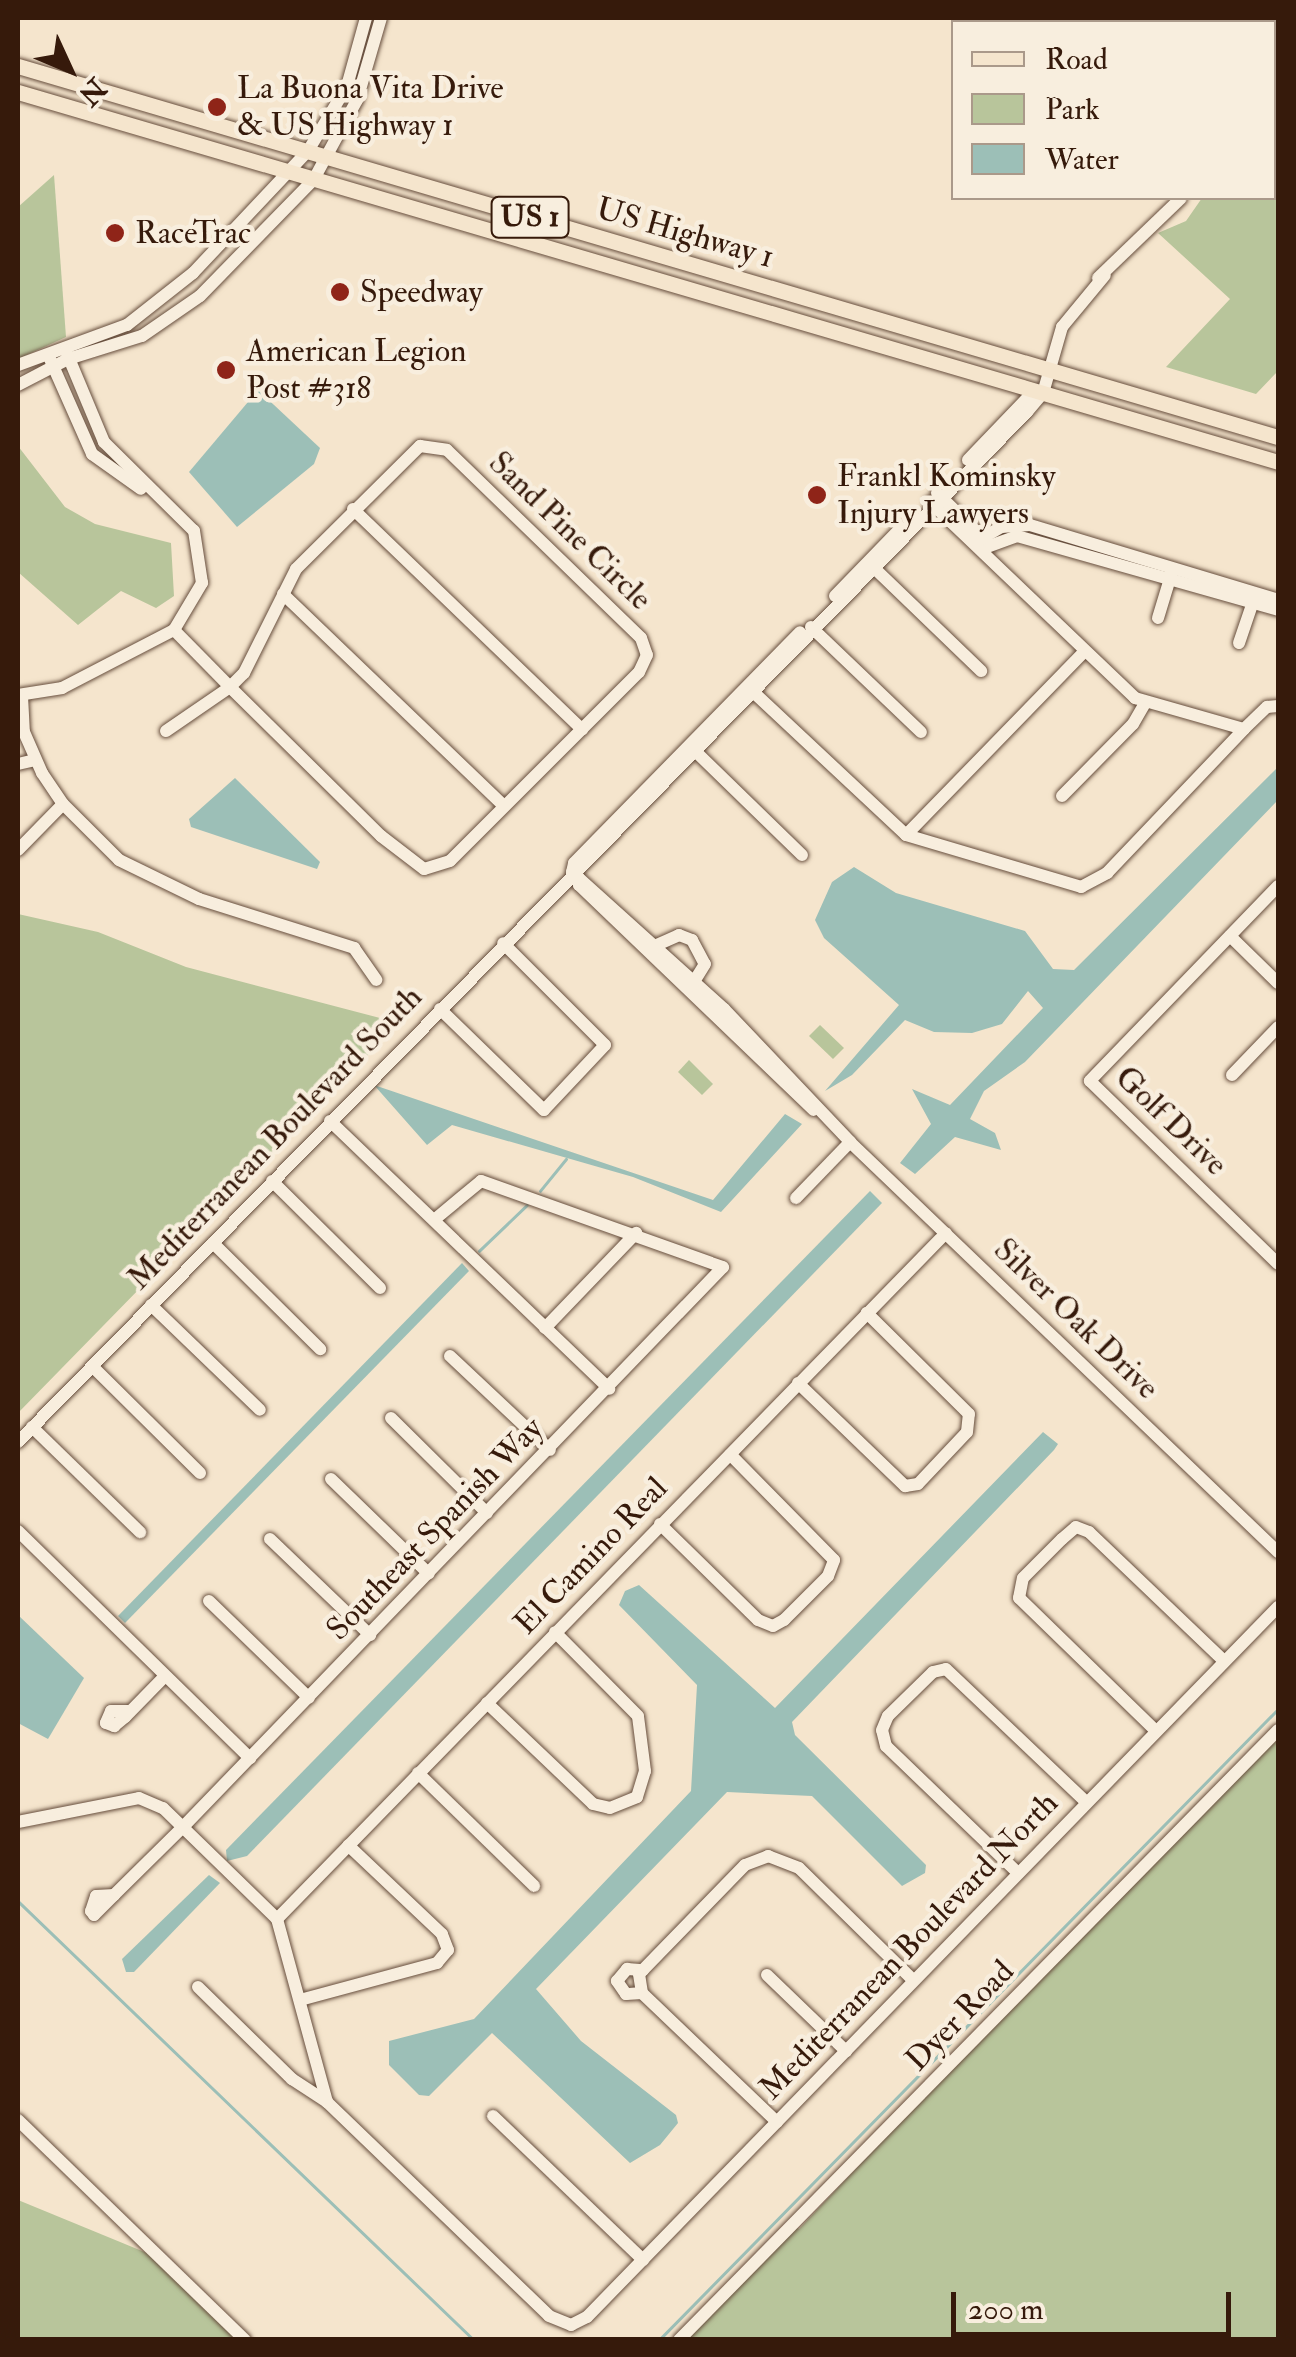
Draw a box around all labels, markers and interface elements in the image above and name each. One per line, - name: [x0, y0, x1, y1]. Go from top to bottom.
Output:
- north arrow: [20, 20, 120, 120]
- legend: [951, 20, 1276, 200]
- text: Road: [1045, 41, 1108, 78]
- text: N: [71, 70, 113, 112]
- place label: La Buona Vita Drive & US Highway 1: [237, 70, 504, 145]
- text: Park: [1045, 91, 1100, 128]
- marker: La Buona Vita Drive & US Highway 1: [206, 96, 228, 118]
- text: Water: [1045, 141, 1119, 178]
- street label: US Highway 1: [592, 189, 778, 277]
- road number: US 1: [490, 192, 570, 242]
- place label: RaceTrac: [135, 214, 251, 252]
- marker: RaceTrac: [104, 222, 126, 244]
- place label: Speedway: [360, 273, 483, 311]
- marker: Speedway: [329, 281, 351, 303]
- place label: American Legion Post #318: [246, 333, 467, 408]
- marker: American Legion Post #318: [215, 359, 237, 381]
- street label: Sand Pine Circle: [481, 444, 659, 618]
- place label: Frankl Kominsky Injury Lawyers: [837, 458, 1056, 533]
- marker: Frankl Kominsky Injury Lawyers: [806, 484, 828, 506]
- street label: Mediterranean Boulevard South: [120, 978, 430, 1298]
- street label: Golf Drive: [1107, 1058, 1235, 1184]
- street label: Silver Oak Drive: [986, 1231, 1166, 1407]
- street label: Southeast Spanish Way: [319, 1410, 551, 1648]
- street label: El Camino Real: [506, 1469, 676, 1643]
- street label: Mediterranean Boulevard North: [752, 1784, 1066, 2108]
- street label: Dyer Road: [898, 1953, 1022, 2079]
- scale bar: [956, 2272, 1236, 2334]
- text: 200 m: [968, 2291, 1044, 2328]

